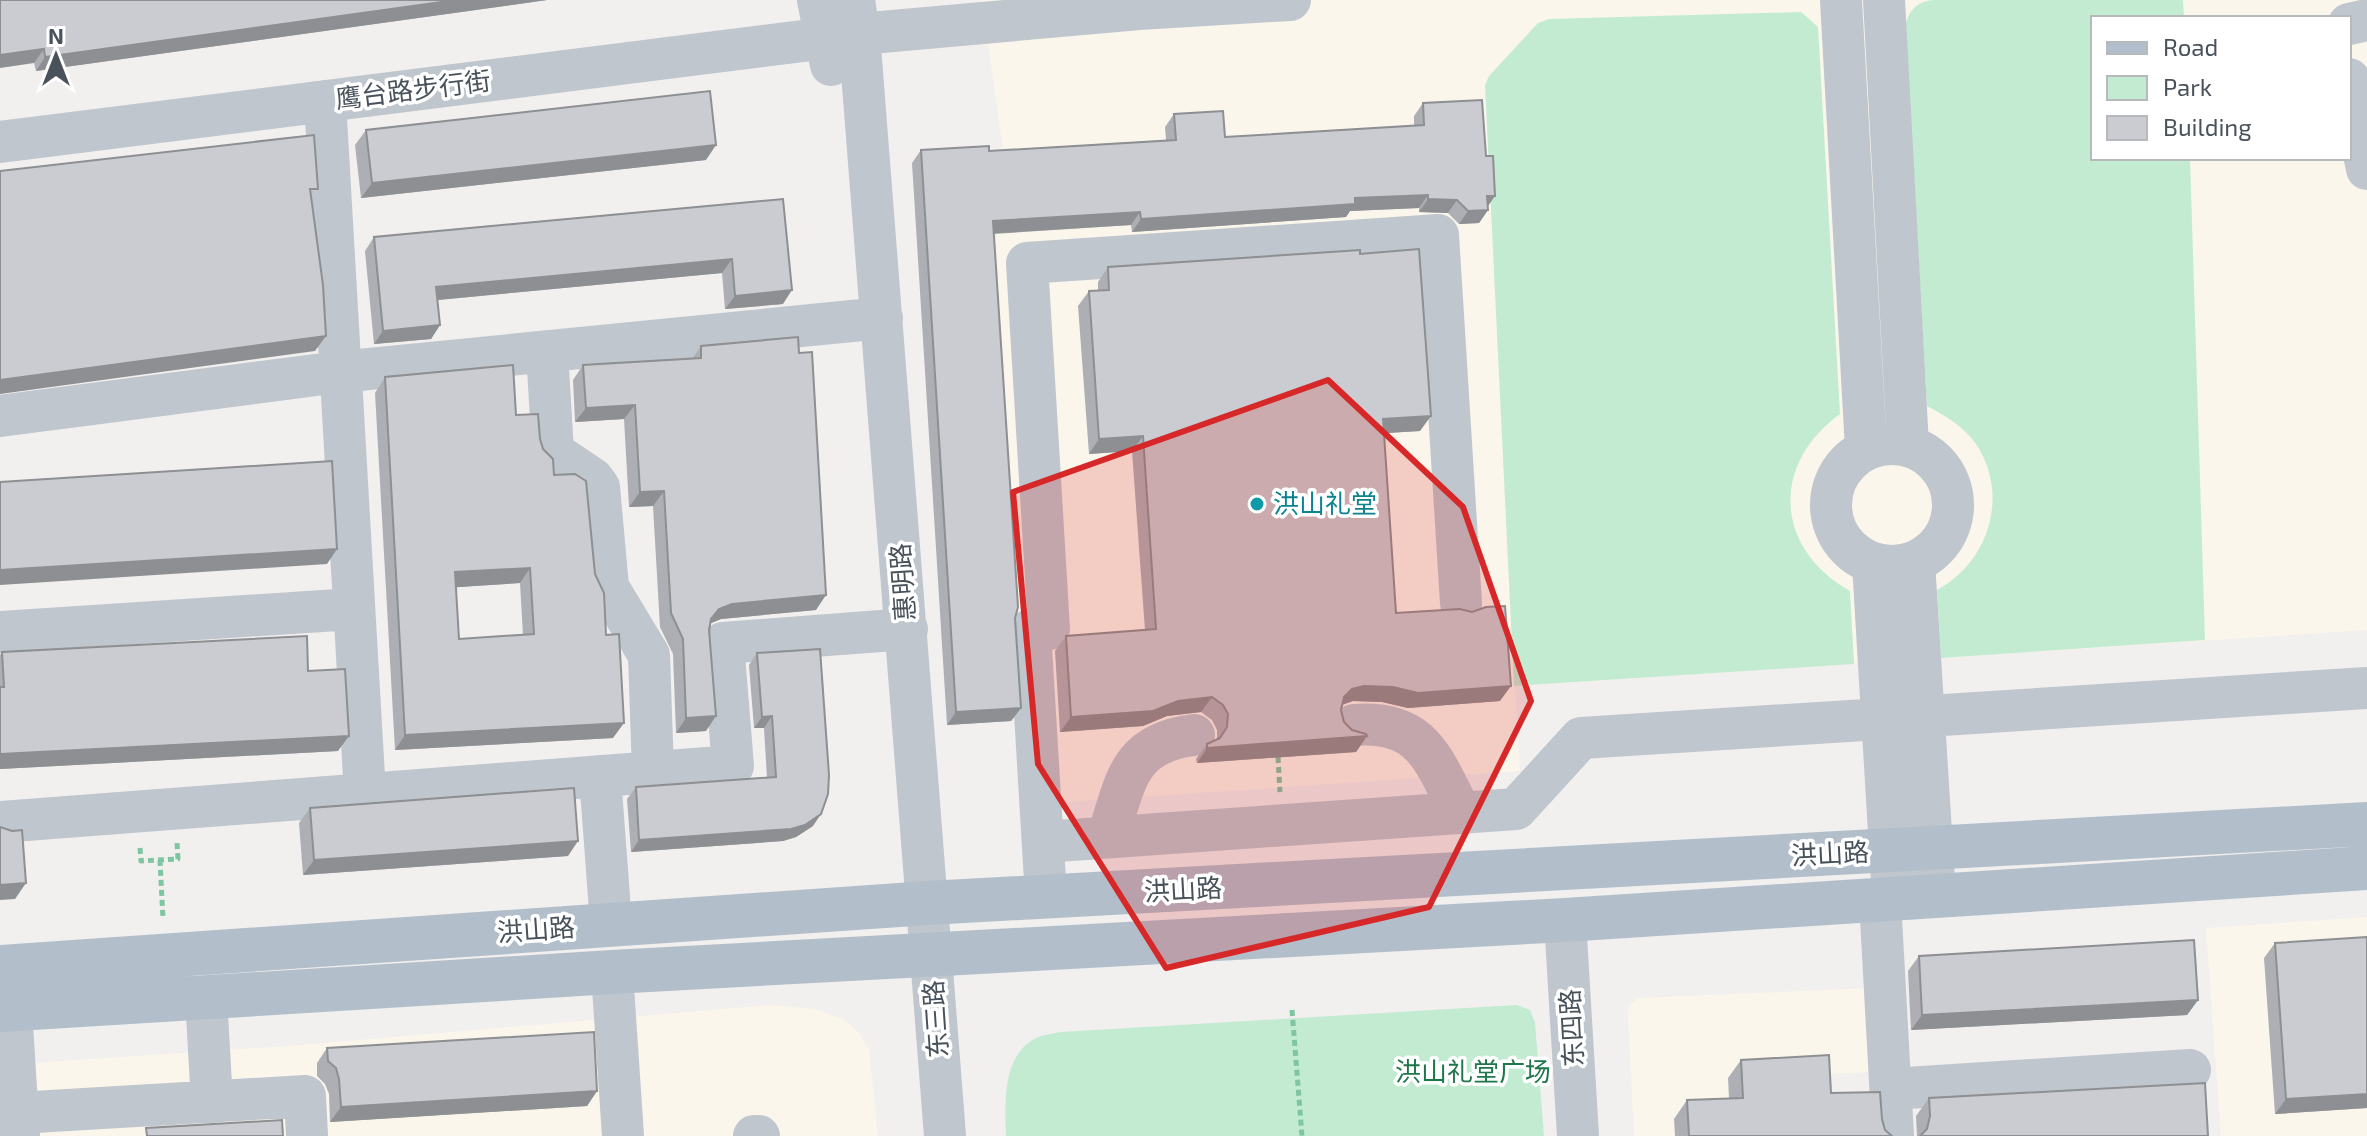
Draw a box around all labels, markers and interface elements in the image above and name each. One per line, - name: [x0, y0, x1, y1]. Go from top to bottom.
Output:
- north arrow: [16, 16, 96, 96]
- legend: [2091, 16, 2351, 160]
- text: N: [48, 22, 64, 48]
- text: Road: [2163, 32, 2218, 61]
- street label: 鹰台路步行街: [334, 64, 492, 113]
- text: Park: [2163, 72, 2212, 101]
- text: Building: [2163, 112, 2252, 141]
- place label: 洪山礼堂: [1273, 487, 1377, 518]
- marker: 洪山礼堂: [1248, 495, 1266, 513]
- street label: 惠明路: [883, 542, 920, 622]
- street label: 洪山路: [1790, 835, 1870, 870]
- street label: 洪山路: [1143, 871, 1223, 906]
- street label: 洪山路: [496, 910, 576, 947]
- street label: 东三路: [916, 979, 953, 1059]
- street label: 东四路: [1553, 988, 1588, 1068]
- park label: 洪山礼堂广场: [1395, 1055, 1551, 1086]

